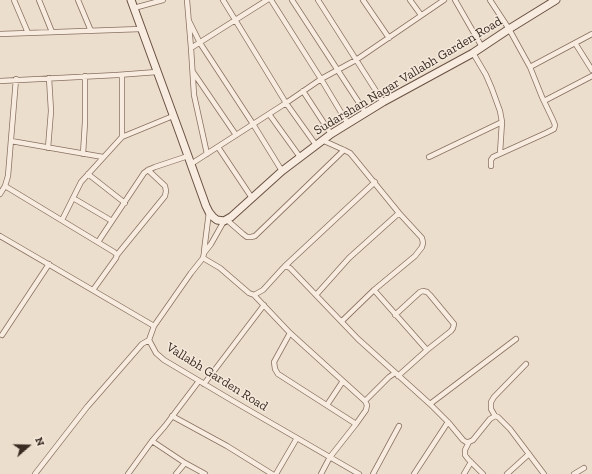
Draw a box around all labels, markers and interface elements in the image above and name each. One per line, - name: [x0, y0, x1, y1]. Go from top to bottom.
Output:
- street label: Sudarshan Nagar Vallabh Garden Road: [311, 14, 505, 138]
- street label: Vallabh Garden Road: [163, 339, 271, 415]
- north arrow: [8, 426, 48, 466]
- text: N: [32, 436, 47, 448]

